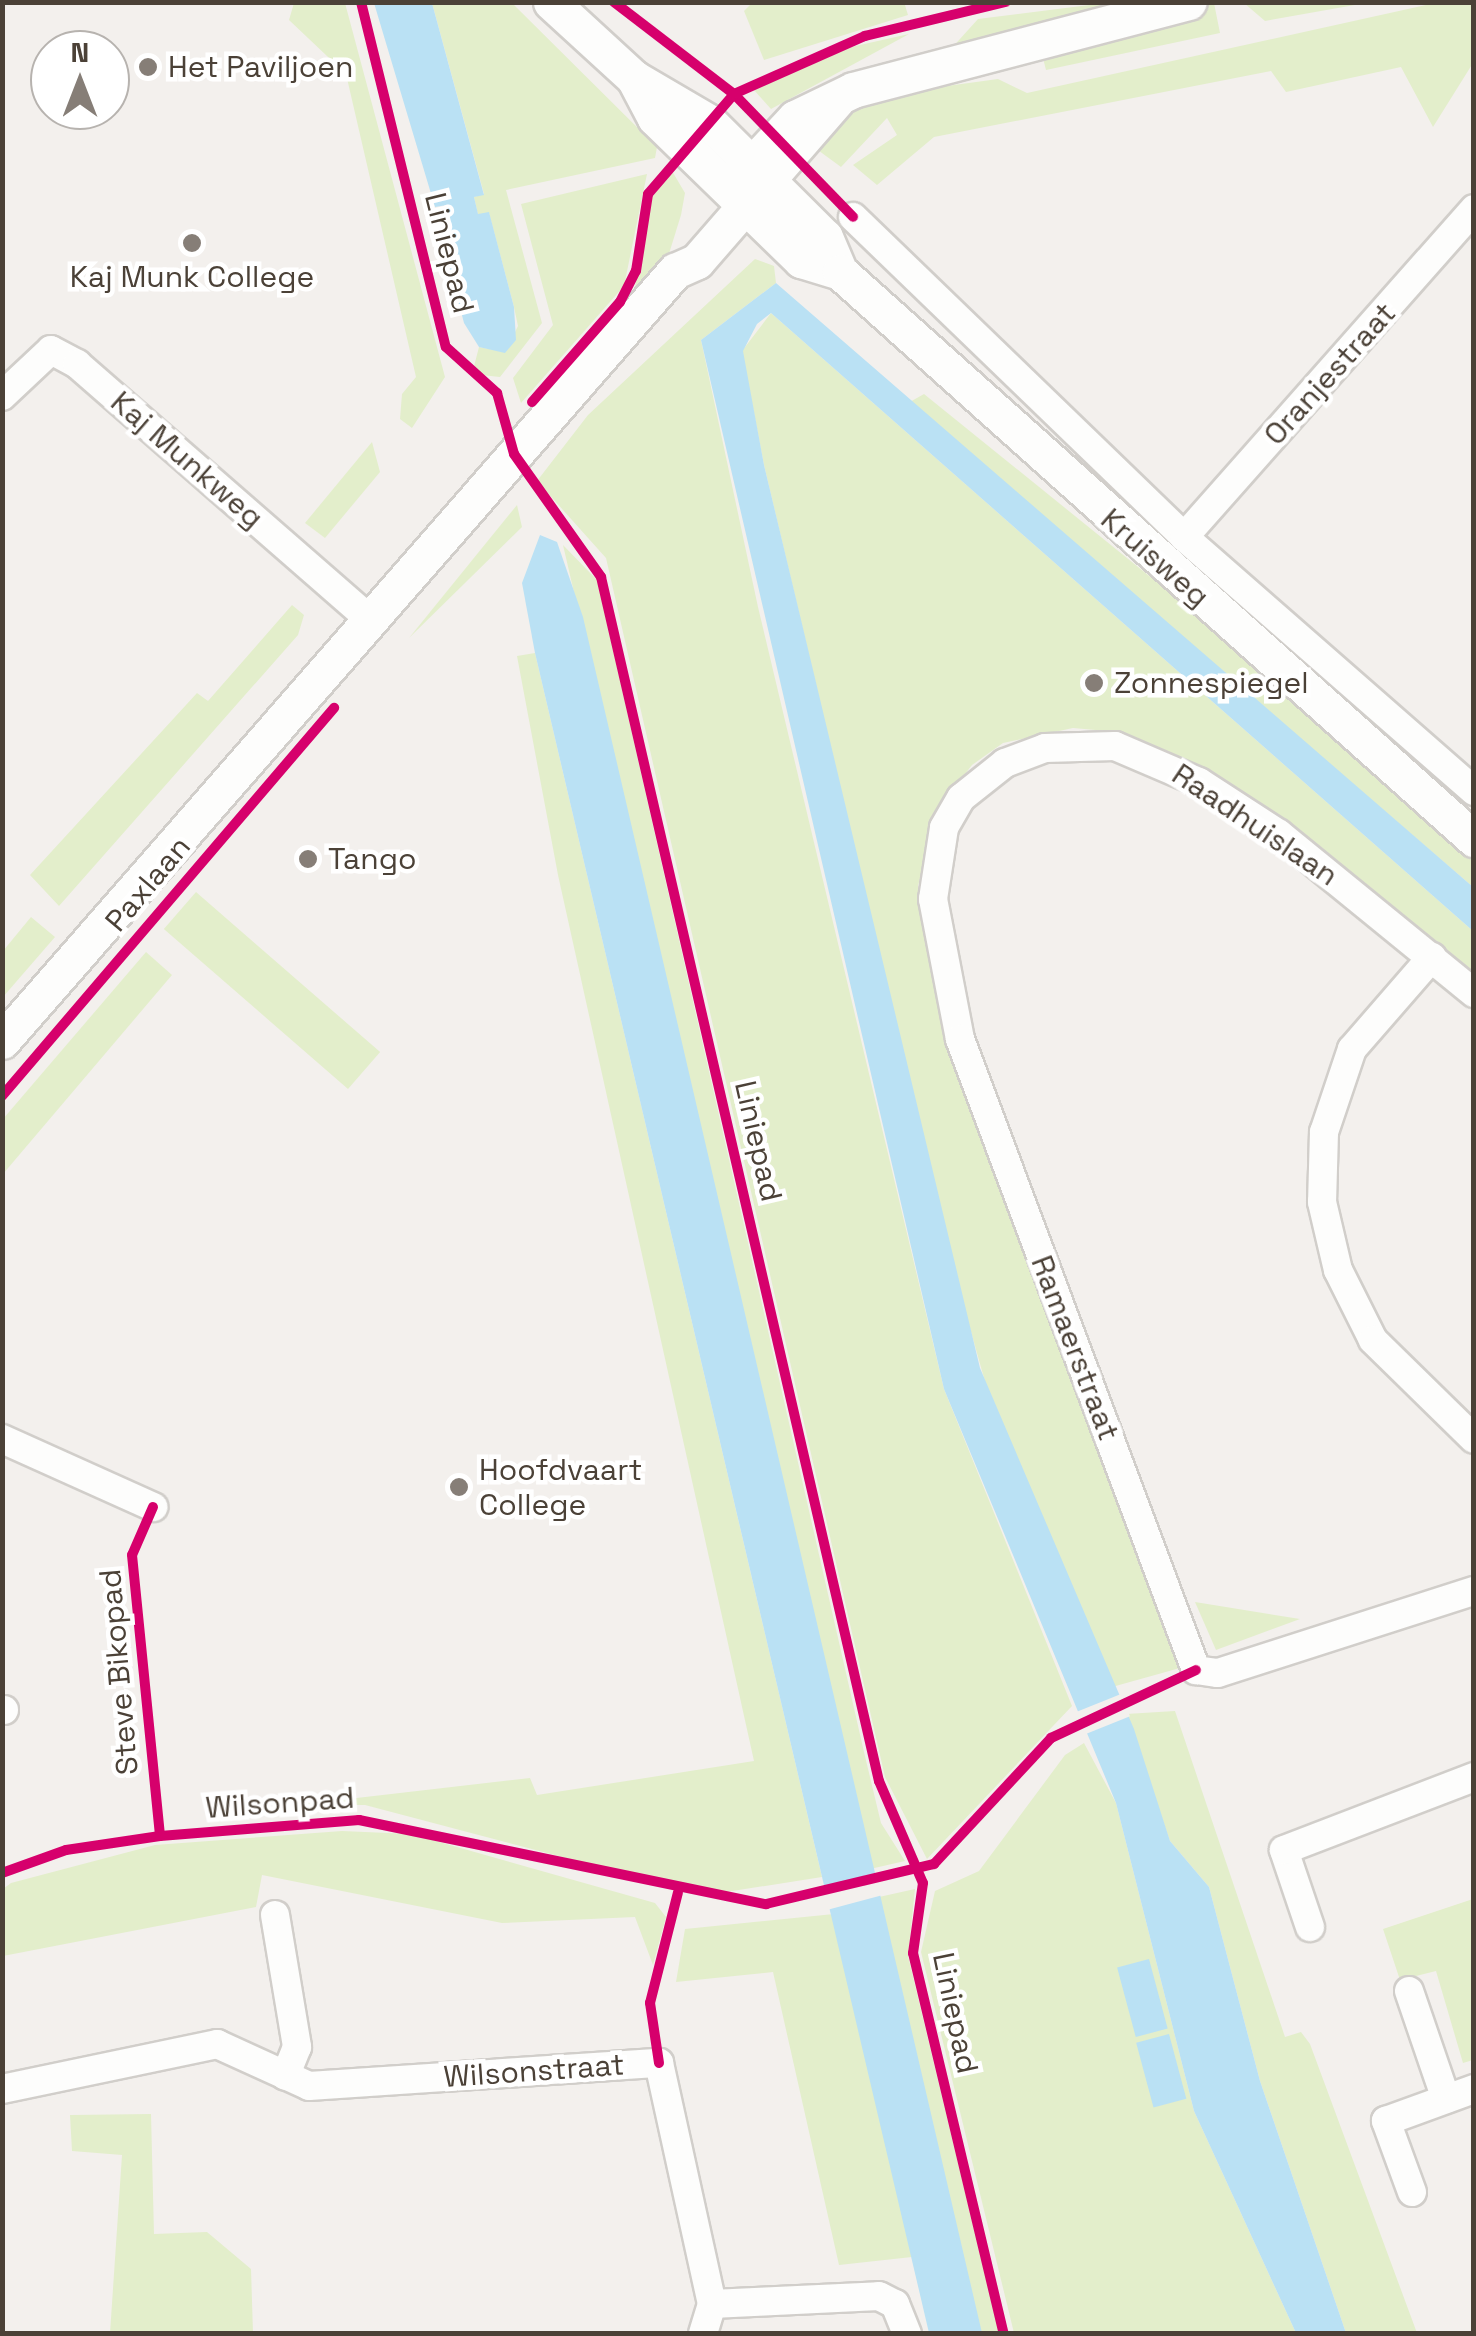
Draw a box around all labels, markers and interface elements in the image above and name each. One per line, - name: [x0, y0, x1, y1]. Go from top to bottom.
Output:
- north arrow: [30, 30, 130, 130]
- text: N: [71, 34, 89, 70]
- place label: Het Paviljoen: [168, 49, 353, 85]
- marker: Het Paviljoen: [137, 56, 159, 78]
- street label: Liniepad: [417, 189, 481, 317]
- marker: Kaj Munk College: [181, 232, 203, 254]
- place label: Kaj Munk College: [70, 259, 314, 295]
- street label: Oranjestraat: [1257, 295, 1403, 453]
- street label: Kaj Munkweg: [103, 384, 271, 536]
- street label: Kruisweg: [1094, 501, 1216, 615]
- place label: Zonnespiegel: [1114, 665, 1309, 701]
- marker: Zonnespiegel: [1083, 672, 1105, 694]
- street label: Raadhuislaan: [1165, 756, 1345, 894]
- street label: Paxlaan: [98, 829, 198, 939]
- place label: Tango: [328, 841, 416, 877]
- marker: Tango: [297, 848, 319, 870]
- street label: Liniepad: [727, 1077, 789, 1205]
- street label: Ramaerstraat: [1023, 1251, 1127, 1445]
- place label: Hoofdvaart College: [479, 1452, 642, 1522]
- marker: Hoofdvaart College: [448, 1476, 470, 1498]
- street label: Steve Bikopad: [92, 1568, 146, 1776]
- street label: Wilsonpad: [204, 1780, 356, 1826]
- street label: Liniepad: [925, 1949, 985, 2077]
- street label: Wilsonstraat: [442, 2047, 626, 2095]

